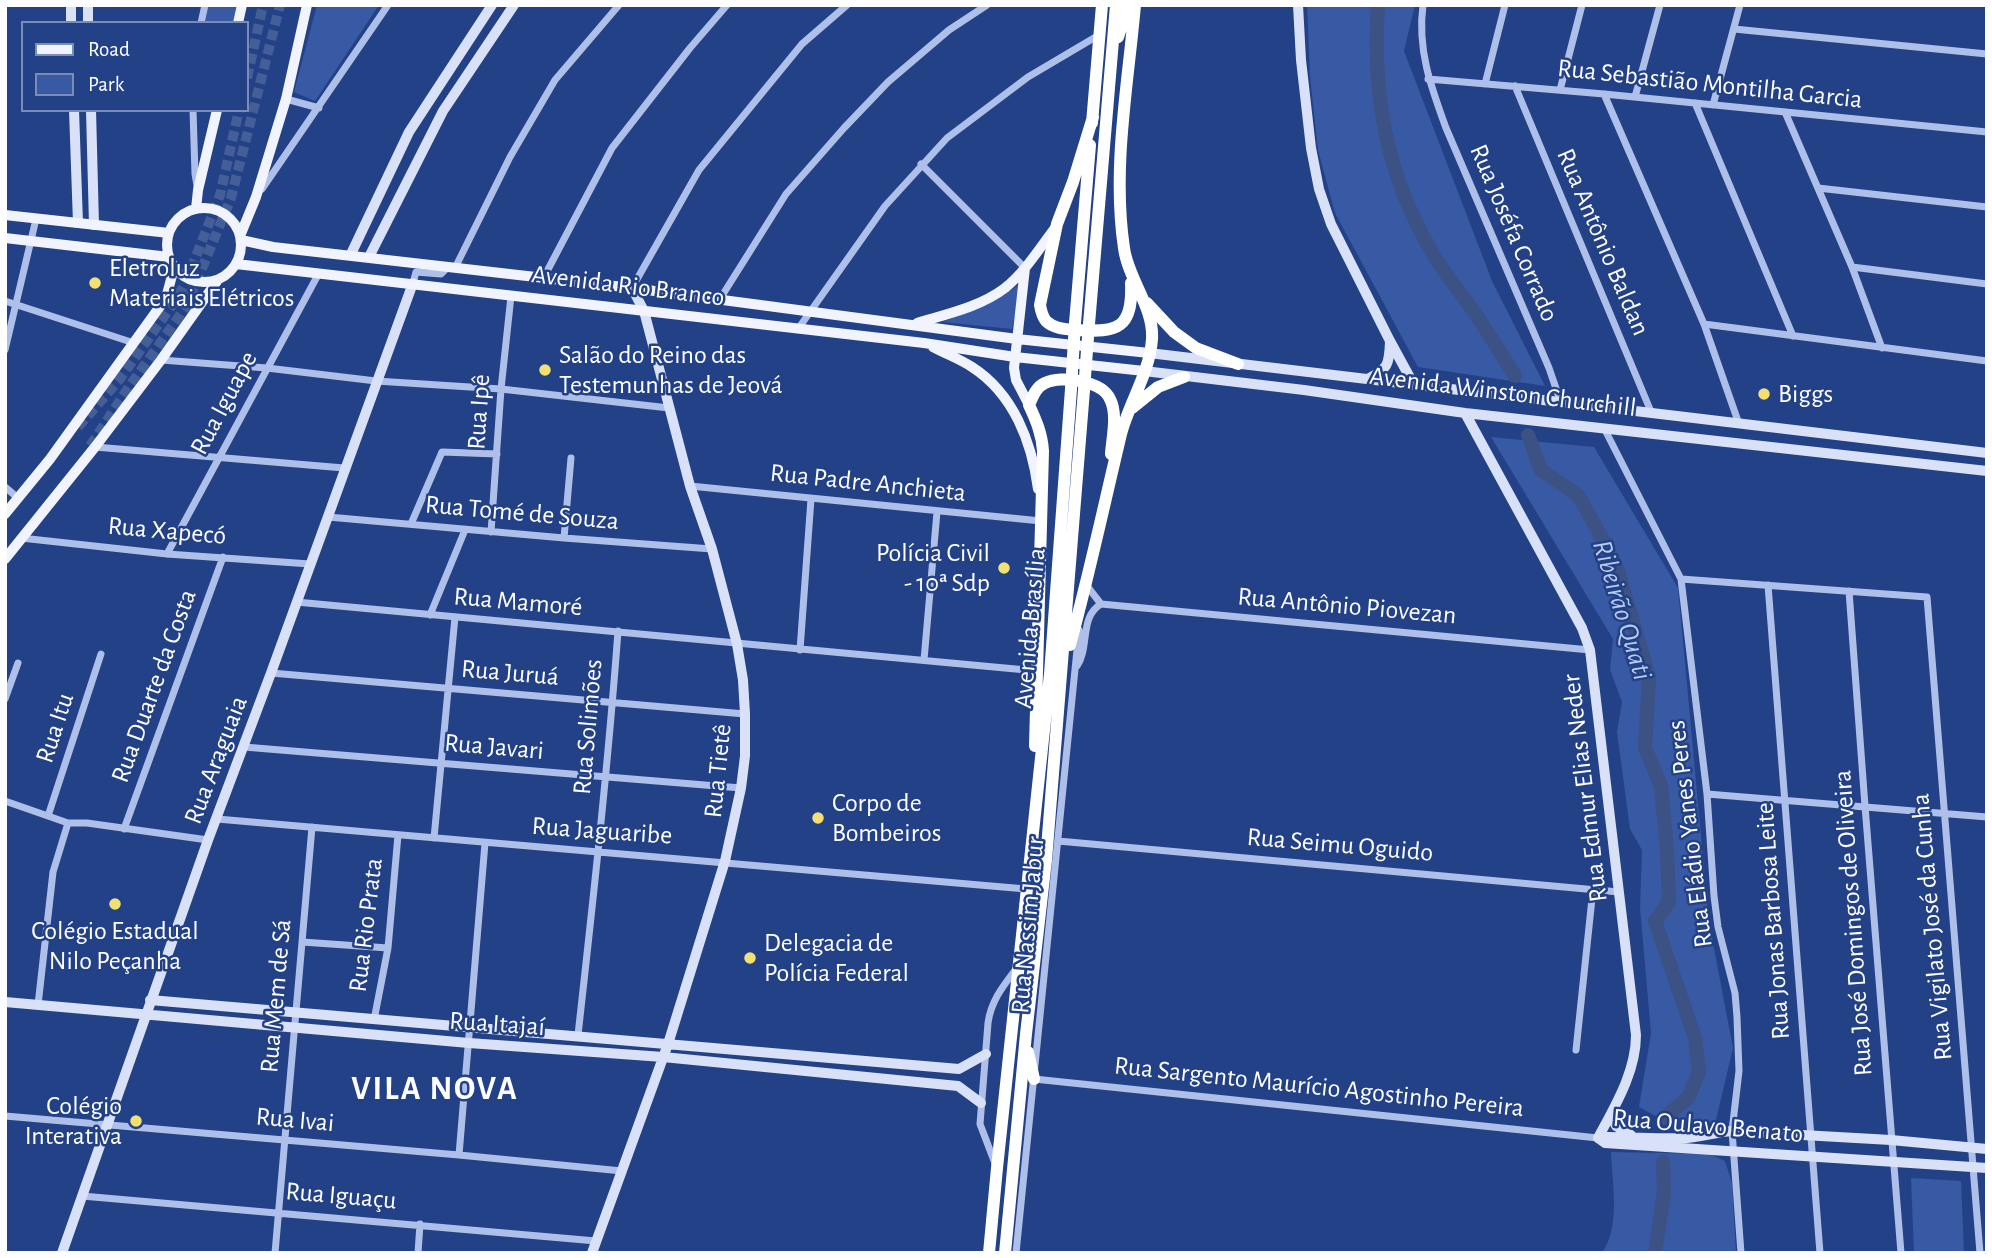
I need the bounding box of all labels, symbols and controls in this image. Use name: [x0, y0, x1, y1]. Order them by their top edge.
legend: [21, 21, 248, 112]
text: Road: [88, 39, 130, 60]
street label: Rua Sebastião Montilha Garcia: [1556, 52, 1864, 116]
text: Park: [88, 74, 124, 95]
street label: Rua Joséfa Corrado: [1463, 140, 1565, 326]
street label: Rua Antônio Baldan: [1550, 144, 1656, 340]
place label: Eletroluz Materiais Elétricos: [109, 252, 294, 314]
street label: Avenida Rio Branco: [530, 259, 726, 313]
marker: Eletroluz Materiais Elétricos: [87, 275, 103, 291]
place label: Salão do Reino das Testemunhas de Jeová: [559, 339, 782, 400]
street label: Rua Iguape: [184, 346, 264, 460]
street label: Avenida Winston Churchill: [1368, 360, 1638, 424]
marker: Salão do Reino das Testemunhas de Jeová: [537, 362, 553, 378]
street label: Rua Ipê: [461, 373, 497, 451]
place label: Biggs: [1778, 378, 1833, 410]
marker: Biggs: [1756, 386, 1772, 402]
street label: Rua Padre Anchieta: [769, 457, 967, 509]
street label: Rua Tomé de Souza: [424, 489, 620, 537]
street label: Rua Xapecó: [107, 510, 227, 552]
water label: Ribeirão Quati: [1585, 536, 1659, 684]
place label: Polícia Civil - 10ª Sdp: [876, 537, 990, 598]
street label: Avenida Brasília: [1007, 546, 1053, 710]
marker: Polícia Civil - 10ª Sdp: [996, 560, 1012, 576]
street label: Rua Mamoré: [452, 581, 584, 623]
street label: Rua Antônio Piovezan: [1236, 581, 1458, 631]
street label: Rua Duarte da Costa: [105, 585, 203, 787]
street label: Rua Juruá: [460, 653, 560, 693]
street label: Rua Solimões: [567, 658, 609, 796]
street label: Rua Edmur Elias Neder: [1556, 672, 1614, 904]
street label: Rua Itu: [29, 689, 81, 767]
street label: Rua Araguaia: [177, 692, 255, 828]
street label: Rua Eládio Yanes Peres: [1661, 719, 1719, 949]
street label: Rua Tietê: [698, 722, 738, 820]
street label: Rua Javari: [443, 727, 545, 767]
street label: Rua José Domingos de Oliveira: [1827, 769, 1879, 1077]
place label: Corpo de Bombeiros: [832, 787, 941, 848]
street label: Rua Vigilato José da Cunha: [1905, 792, 1959, 1062]
street label: Rua Jonas Barbosa Leite: [1749, 801, 1797, 1041]
marker: Corpo de Bombeiros: [810, 810, 826, 826]
street label: Rua Jaguaribe: [531, 811, 673, 851]
street label: Rua Seimu Oguido: [1246, 821, 1434, 869]
street label: Rua Nassim Jabur: [1005, 835, 1051, 1015]
street label: Rua Rio Prata: [342, 856, 390, 994]
marker: Colégio Estadual Nilo Peçanha: [107, 896, 123, 912]
place label: Colégio Estadual Nilo Peçanha: [31, 915, 199, 976]
street label: Rua Mem de Sá: [254, 918, 298, 1074]
place label: Delegacia de Polícia Federal: [764, 927, 909, 988]
marker: Delegacia de Polícia Federal: [742, 950, 758, 966]
street label: Rua Itajaí: [448, 1005, 546, 1043]
street label: Rua Sargento Maurício Agostinho Pereira: [1113, 1050, 1525, 1124]
district label: VILA NOVA: [352, 1069, 518, 1109]
place label: Colégio Interativa: [25, 1090, 122, 1152]
street label: Rua Ivai: [255, 1101, 335, 1139]
street label: Rua Oulavo Benato: [1612, 1102, 1804, 1150]
marker: Colégio Interativa: [128, 1113, 144, 1129]
street label: Rua Iguaçu: [284, 1176, 398, 1216]

